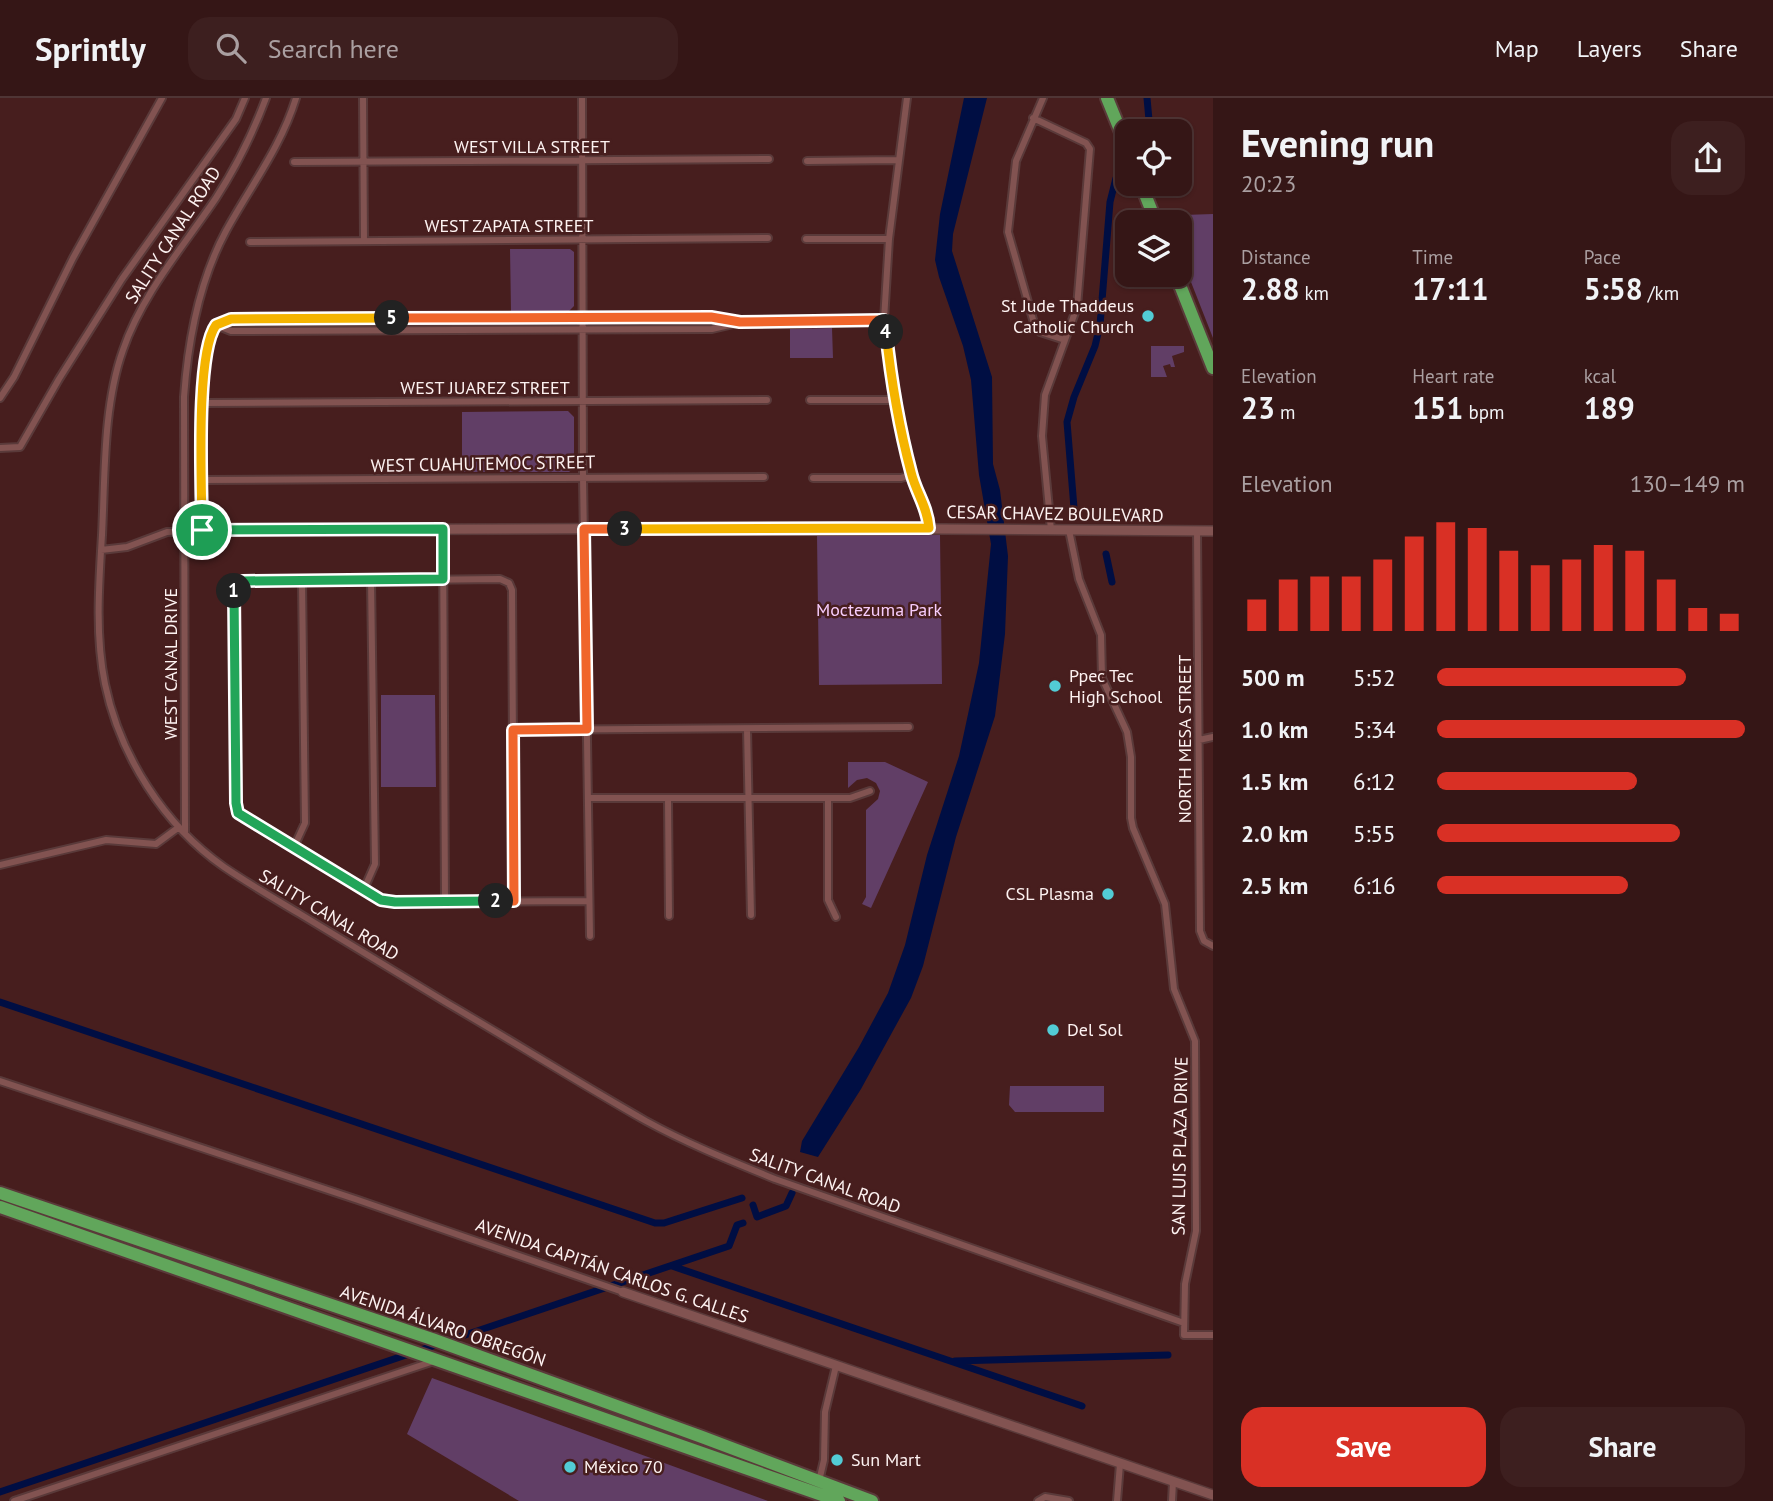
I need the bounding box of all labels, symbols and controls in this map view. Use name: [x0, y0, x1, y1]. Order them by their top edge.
search box: [188, 17, 678, 80]
text: Sprintly: [35, 27, 146, 70]
icon: search: [212, 29, 250, 67]
text: Search here: [268, 32, 399, 65]
text: Map: [1495, 33, 1539, 64]
text: Layers: [1577, 33, 1642, 64]
text: Share: [1680, 33, 1738, 64]
text: Evening run: [1241, 118, 1434, 167]
map controls: [1115, 119, 1192, 287]
button: locate: [1115, 119, 1192, 196]
button: share: [1671, 121, 1745, 195]
street label: WEST VILLA STREET: [454, 135, 610, 158]
street label: SALITY CANAL ROAD: [120, 162, 226, 308]
text: 20:23: [1241, 169, 1296, 198]
button: layers: [1115, 210, 1192, 287]
street label: WEST ZAPATA STREET: [425, 214, 593, 237]
text: Distance: [1241, 245, 1311, 269]
text: Time: [1412, 245, 1453, 269]
text: Pace: [1584, 245, 1621, 269]
text: 2.88: [1241, 269, 1299, 308]
text: 17:11: [1412, 269, 1488, 308]
text: 5:58: [1584, 269, 1643, 308]
text: km: [1299, 281, 1329, 305]
text: /km: [1643, 281, 1679, 305]
place label: St Jude Thaddeus Catholic Church: [1001, 294, 1134, 338]
pin: 5: [374, 300, 410, 336]
text: 5: [386, 305, 397, 329]
marker: St Jude Thaddeus Catholic Church: [1140, 308, 1156, 324]
pin: 4: [868, 314, 903, 350]
text: 4: [880, 319, 891, 343]
text: Elevation: [1241, 364, 1317, 388]
text: Heart rate: [1412, 364, 1494, 388]
text: kcal: [1584, 364, 1616, 388]
street label: WEST JUAREZ STREET: [400, 376, 570, 399]
text: 23: [1241, 388, 1275, 427]
text: 151: [1412, 388, 1463, 427]
text: 189: [1584, 388, 1635, 427]
text: m: [1275, 400, 1296, 424]
text: bpm: [1463, 400, 1504, 424]
street label: WEST CUAHUTEMOC STREET: [370, 450, 596, 477]
text: Elevation: [1241, 469, 1333, 498]
text: 130–149 m: [1630, 469, 1745, 498]
pin: [172, 500, 232, 560]
street label: CESAR CHAVEZ BOULEVARD: [946, 500, 1164, 527]
icon: arrive: [183, 511, 221, 549]
pin: 3: [608, 512, 642, 546]
text: 3: [619, 516, 630, 540]
pin: 1: [216, 574, 252, 608]
text: 1: [228, 578, 239, 602]
street label: WEST CANAL DRIVE: [159, 588, 182, 740]
park label: Moctezuma Park: [816, 598, 942, 621]
street label: NORTH MESA STREET: [1173, 655, 1196, 823]
text: 500 m: [1241, 663, 1304, 692]
text: 5:52: [1353, 663, 1396, 692]
place label: Ppec Tec High School: [1069, 664, 1163, 708]
marker: Ppec Tec High School: [1047, 678, 1063, 694]
text: 1.0 km: [1241, 715, 1308, 744]
text: 5:34: [1353, 715, 1396, 744]
text: 1.5 km: [1241, 767, 1308, 796]
text: 6:12: [1353, 767, 1396, 796]
text: 2.0 km: [1241, 819, 1308, 848]
text: 5:55: [1353, 819, 1396, 848]
street label: SALITY CANAL ROAD: [255, 864, 403, 965]
text: 2.5 km: [1241, 871, 1308, 900]
text: 6:16: [1353, 871, 1396, 900]
place label: CSL Plasma: [1005, 882, 1094, 905]
pin: 2: [478, 884, 514, 918]
marker: CSL Plasma: [1100, 886, 1116, 902]
text: 2: [490, 888, 501, 912]
place label: Del Sol: [1067, 1018, 1123, 1041]
marker: Del Sol: [1045, 1022, 1061, 1038]
street label: SAN LUIS PLAZA DRIVE: [1166, 1056, 1193, 1236]
street label: SALITY CANAL ROAD: [746, 1142, 904, 1219]
street label: AVENIDA CAPITÁN CARLOS G. CALLES: [473, 1213, 752, 1328]
street label: AVENIDA ÁLVARO OBREGÓN: [337, 1280, 549, 1372]
button: Save: [1241, 1407, 1486, 1487]
button: Share: [1500, 1407, 1745, 1487]
place label: Sun Mart: [851, 1448, 921, 1471]
marker: Sun Mart: [829, 1452, 845, 1468]
place label: México 70: [584, 1455, 663, 1478]
marker: México 70: [562, 1459, 578, 1475]

